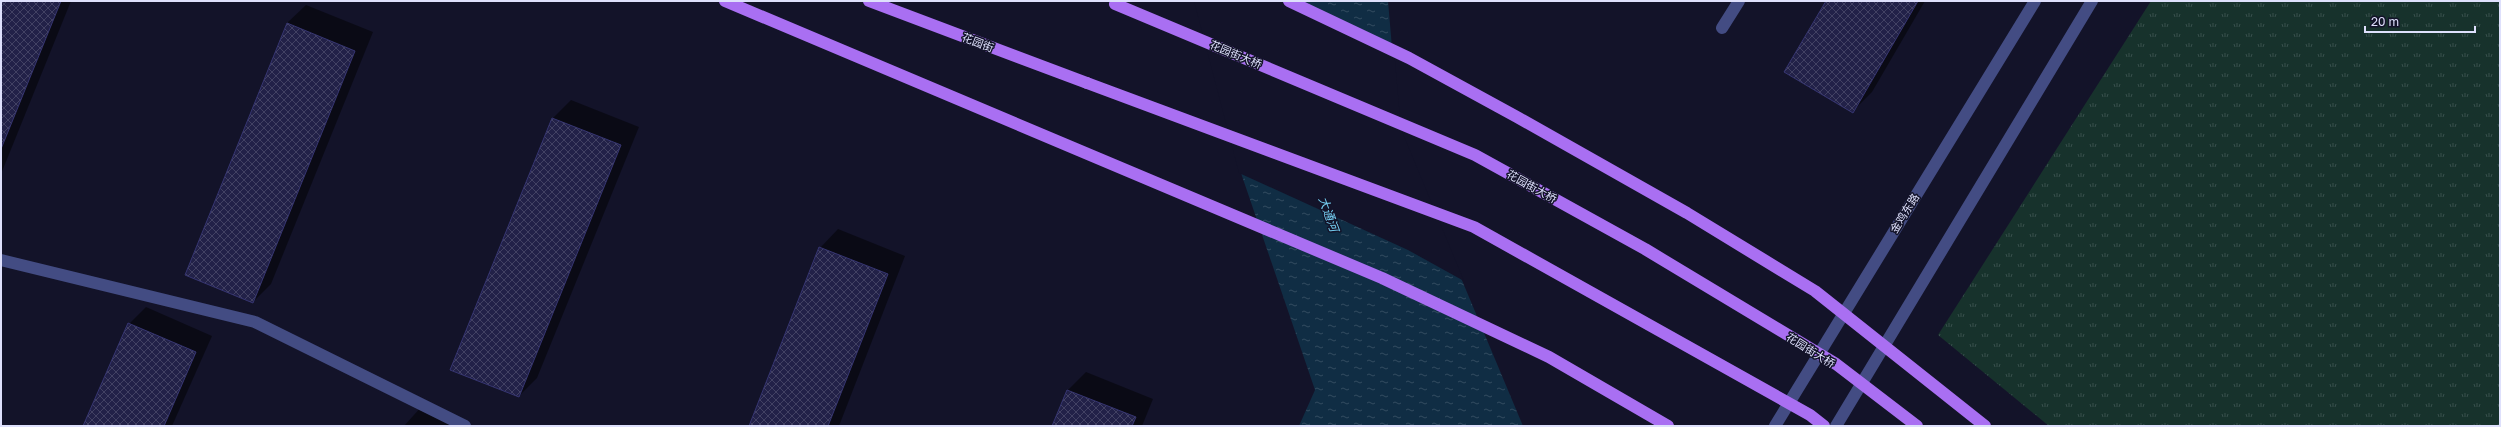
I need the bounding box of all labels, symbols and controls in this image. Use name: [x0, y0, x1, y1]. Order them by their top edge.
scale bar: [2365, 8, 2475, 34]
text: 20 m: [2371, 14, 2399, 29]
street label: 花园街: [960, 30, 996, 54]
street label: 花园街大桥: [1208, 37, 1264, 71]
street label: 花园街大桥: [1505, 167, 1559, 205]
street label: 金鸡东路: [1887, 191, 1921, 235]
water label: 大通河: [1316, 195, 1343, 235]
street label: 花园街大桥: [1784, 330, 1838, 370]

